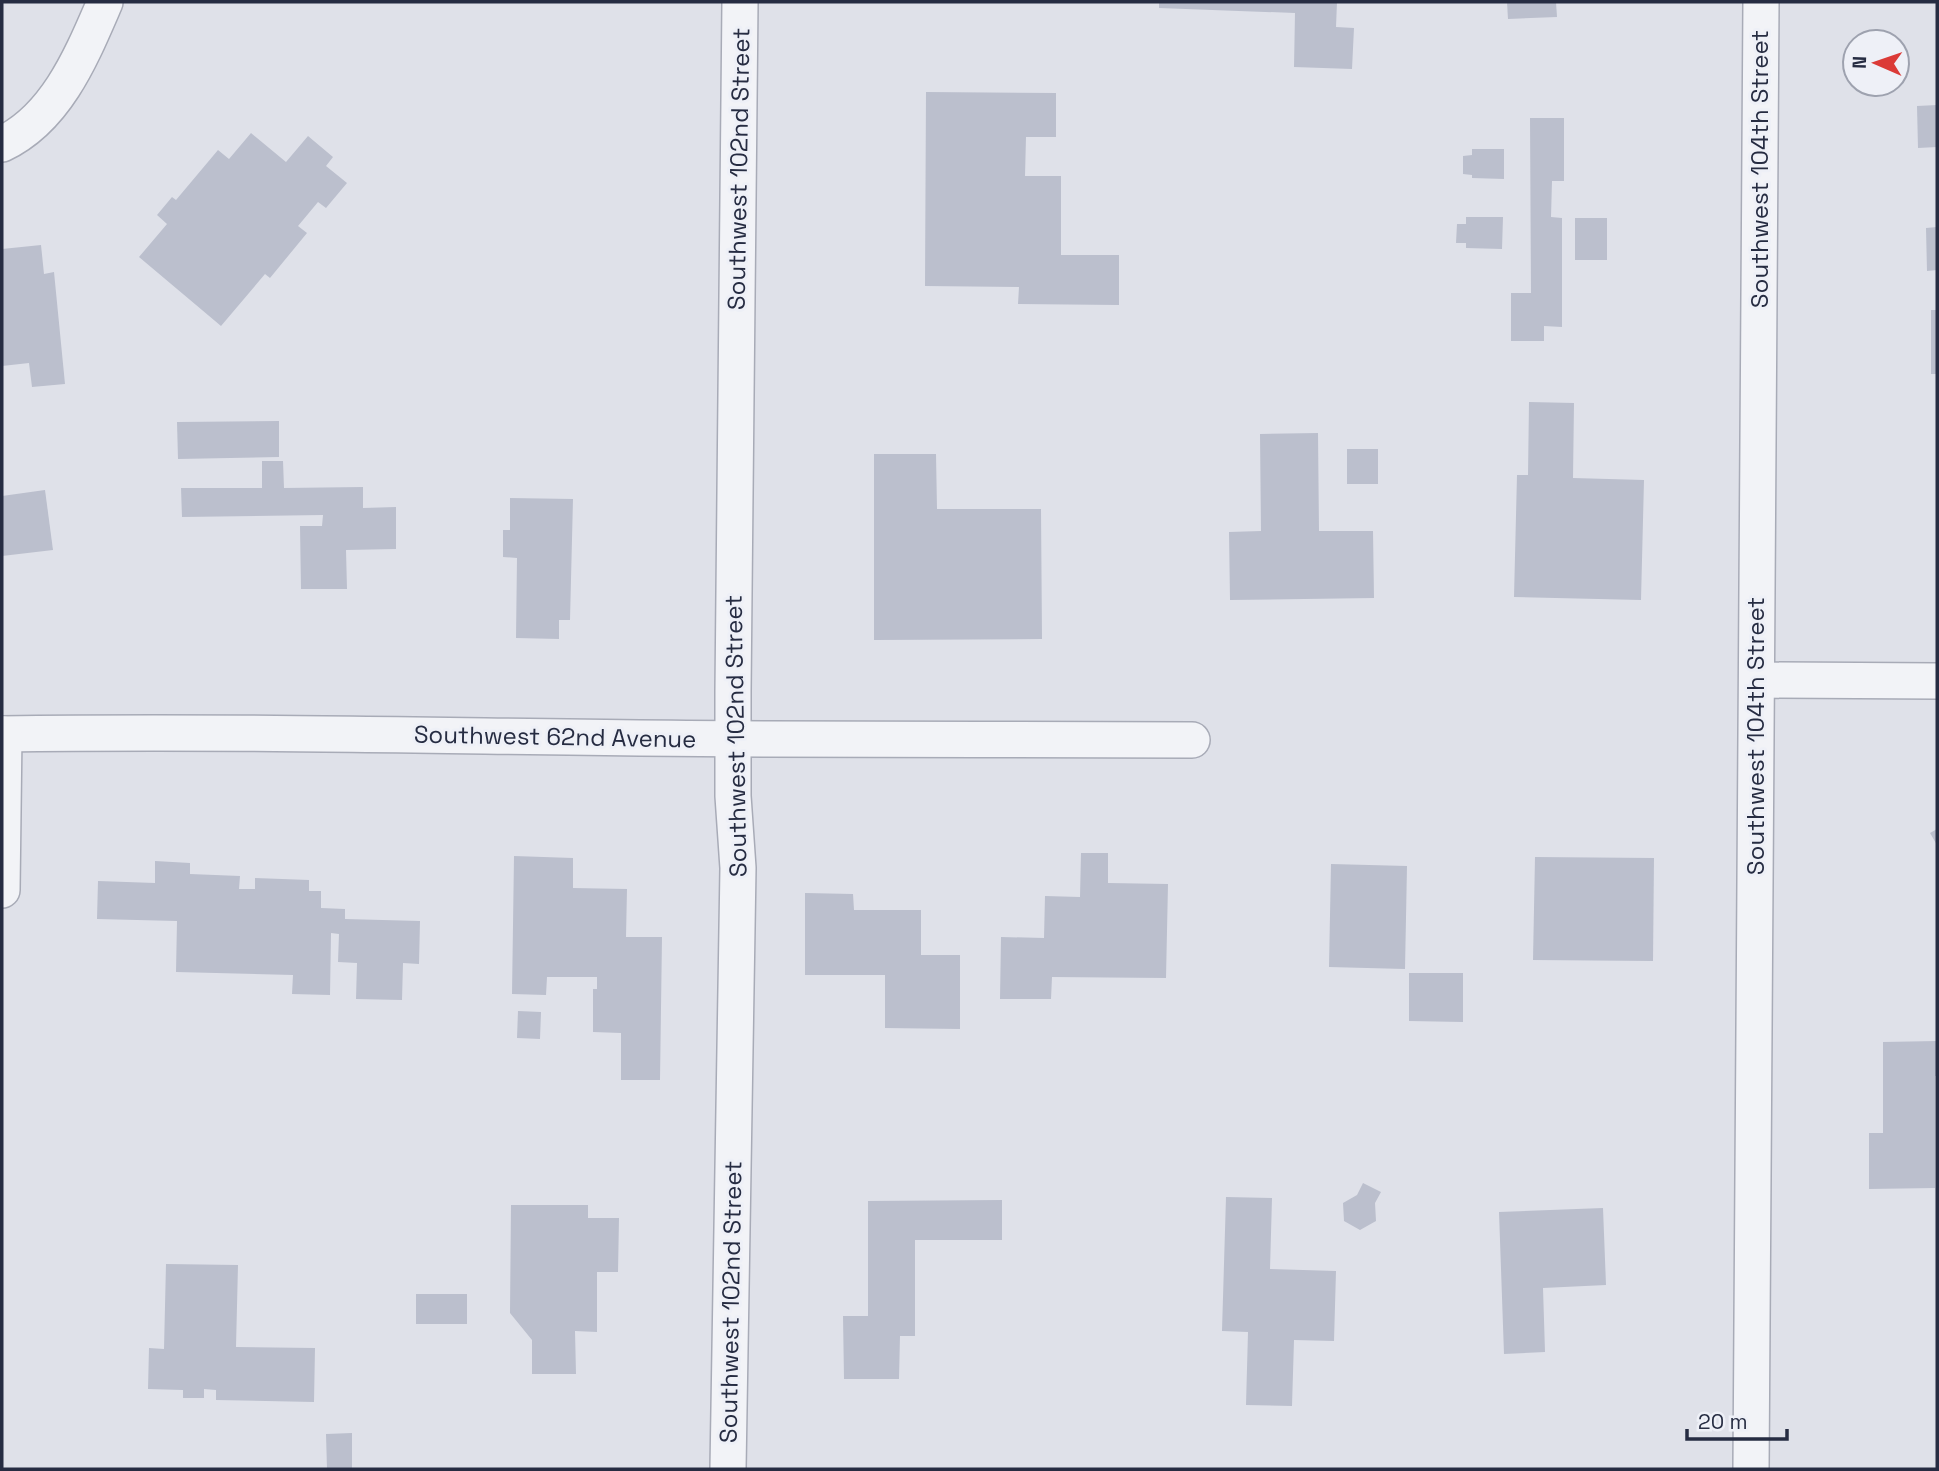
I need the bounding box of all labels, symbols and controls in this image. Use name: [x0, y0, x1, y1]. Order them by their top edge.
street label: Southwest 102nd Street: [721, 28, 756, 310]
north arrow: [1841, 28, 1911, 98]
street label: Southwest 104th Street: [1744, 30, 1775, 308]
text: N: [1847, 56, 1872, 69]
street label: Southwest 102nd Street: [718, 595, 753, 877]
street label: Southwest 104th Street: [1740, 597, 1771, 875]
street label: Southwest 62nd Avenue: [414, 719, 696, 754]
street label: Southwest 102nd Street: [713, 1161, 748, 1443]
scale bar: [1687, 1398, 1787, 1442]
text: 20 m: [1698, 1408, 1748, 1435]

